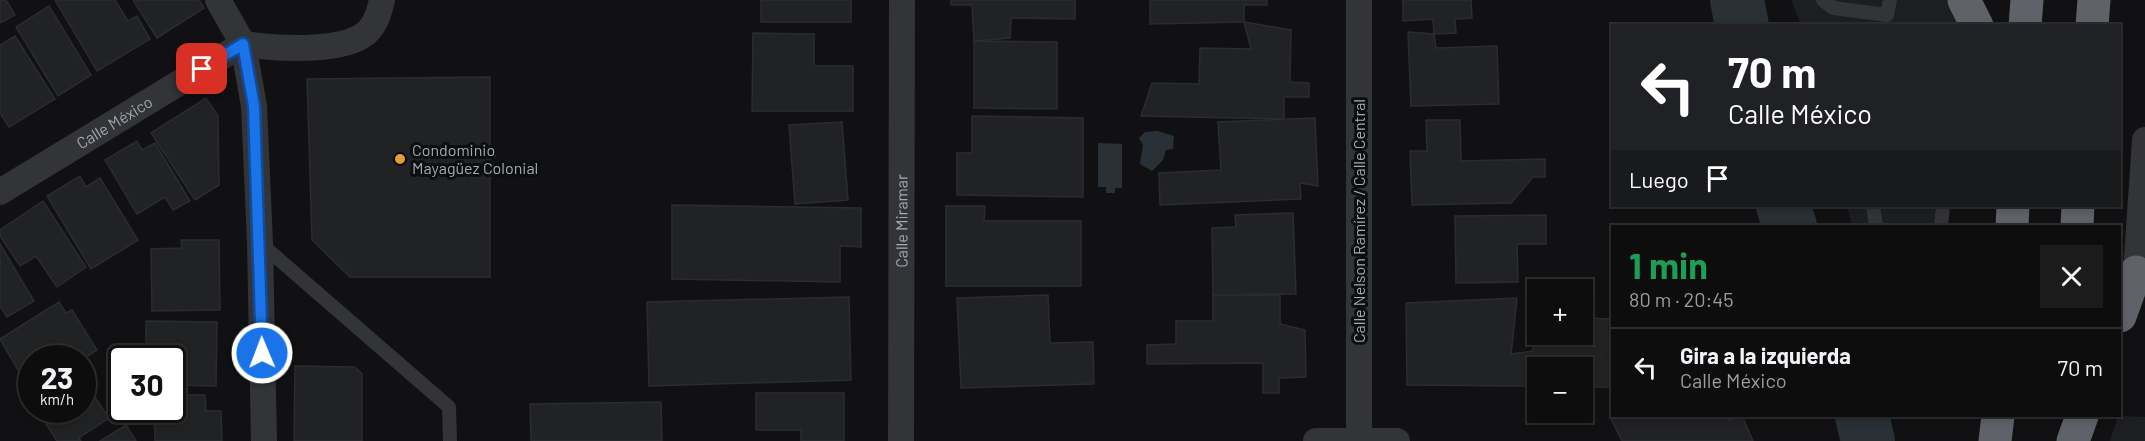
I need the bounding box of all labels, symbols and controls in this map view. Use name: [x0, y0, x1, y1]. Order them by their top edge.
pin: [176, 43, 227, 94]
text: 70 m: [1728, 46, 1816, 96]
icon: left: [1629, 48, 1707, 126]
icon: arrive: [185, 52, 218, 85]
street label: Calle México: [73, 92, 156, 152]
text: Calle México: [1728, 97, 1872, 129]
street label: Calle Nelson Ramírez / Calle Central: [1349, 99, 1368, 343]
place label: Condominio Mayagüez Colonial: [412, 140, 538, 177]
marker: Condominio Mayagüez Colonial: [393, 152, 407, 166]
icon: arrive: [1701, 162, 1734, 195]
text: Luego: [1629, 166, 1689, 192]
street label: Calle Miramar: [891, 174, 911, 268]
text: 1 min: [1629, 243, 1708, 286]
button: close: [2040, 245, 2103, 308]
map controls: [1527, 279, 1593, 423]
button: +: [1527, 279, 1593, 345]
text: 80 m · 20:45: [1629, 287, 1734, 311]
position arrow: [230, 321, 294, 385]
text: Gira a la izquierda: [1680, 342, 1851, 368]
speed limit sign: 30: [108, 345, 186, 423]
icon: left: [1629, 351, 1662, 384]
text: 70 m: [2058, 354, 2103, 380]
button: −: [1527, 357, 1593, 423]
text: 23: [41, 359, 73, 395]
text: Calle México: [1680, 368, 1787, 392]
text: km/h: [40, 390, 74, 408]

